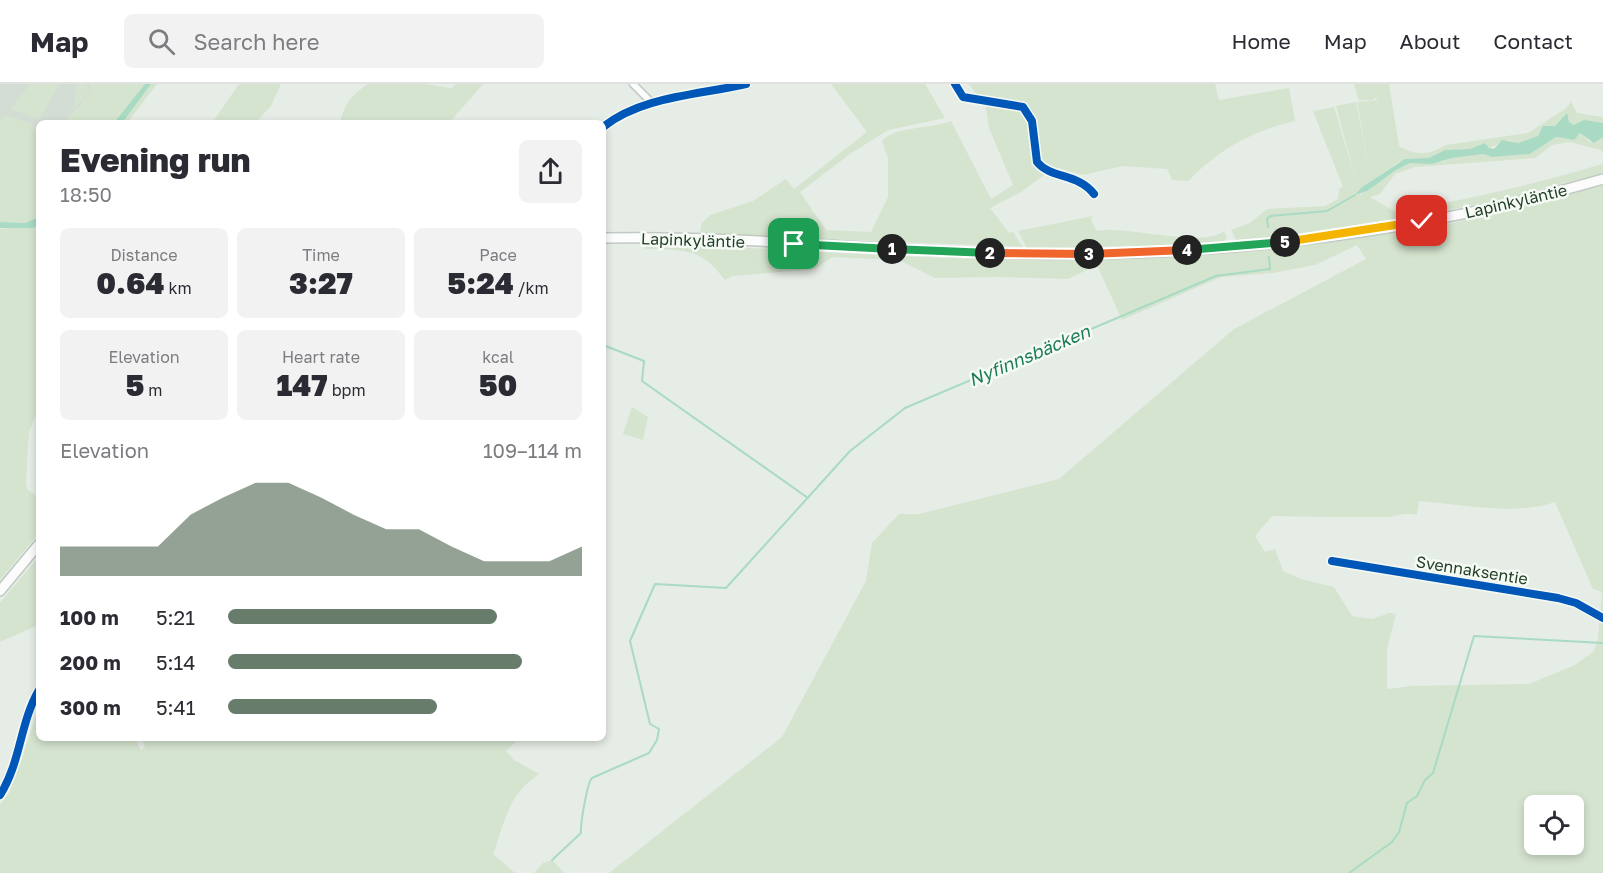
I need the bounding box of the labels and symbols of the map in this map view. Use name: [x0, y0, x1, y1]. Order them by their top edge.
street label: Lapinkyläntie: [1463, 180, 1569, 222]
pin: [1396, 195, 1447, 246]
pin: [768, 218, 819, 269]
pin: 5: [1270, 227, 1300, 257]
street label: Lapinkyläntie: [641, 228, 745, 252]
pin: 1: [877, 234, 907, 264]
pin: 4: [1172, 235, 1202, 265]
pin: 2: [975, 238, 1005, 268]
pin: 3: [1074, 239, 1104, 269]
water label: Nyfinnsbäcken: [965, 319, 1094, 390]
street label: Svennaksentie: [1415, 551, 1529, 589]

